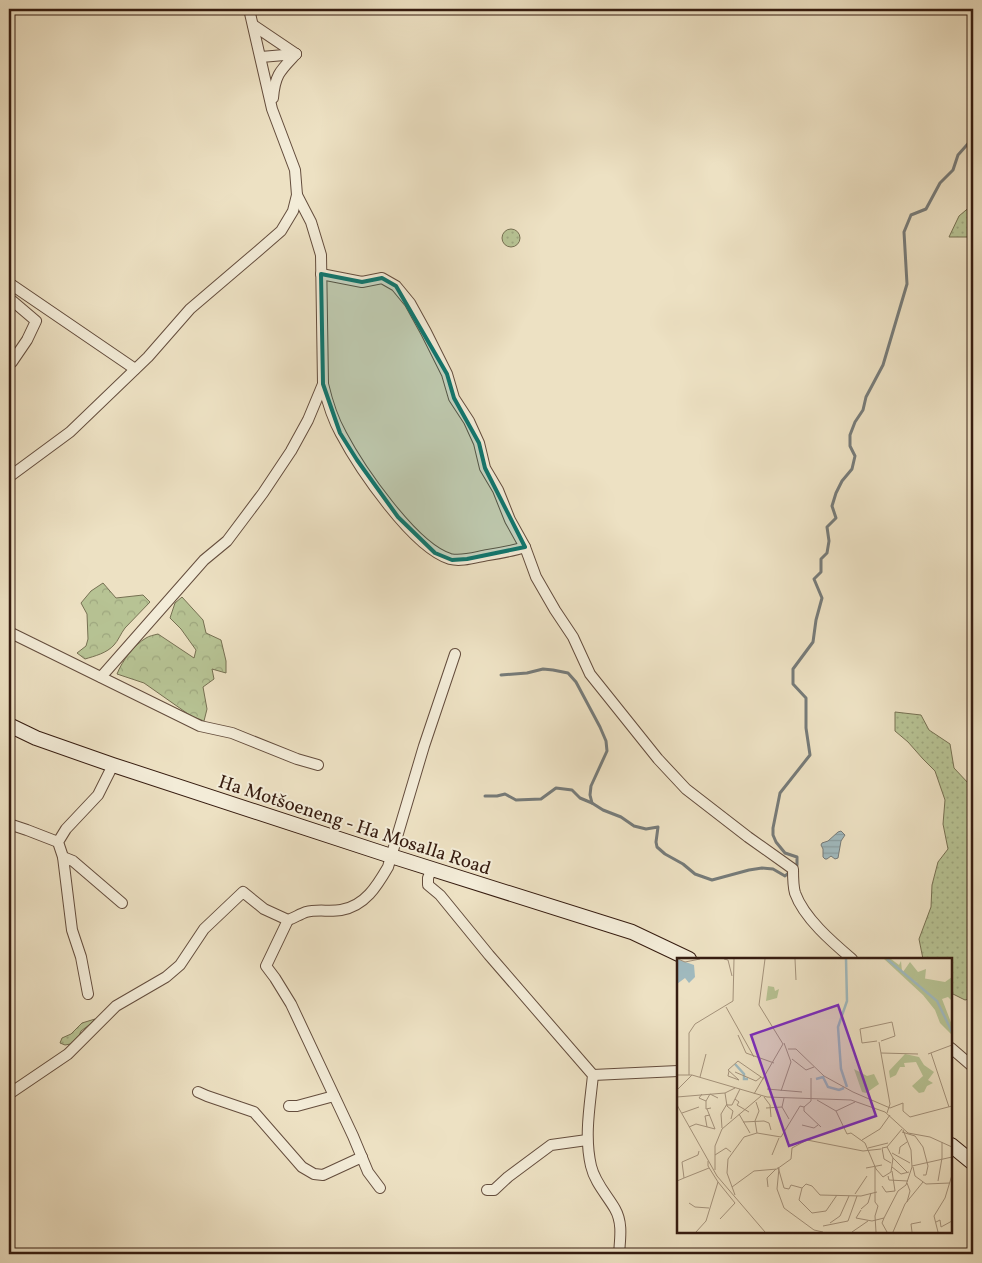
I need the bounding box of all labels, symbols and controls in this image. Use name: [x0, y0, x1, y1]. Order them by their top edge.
street label: Ha Motšoeneng - Ha Mosalla Road: [215, 769, 494, 882]
inset map: [677, 958, 952, 1233]

